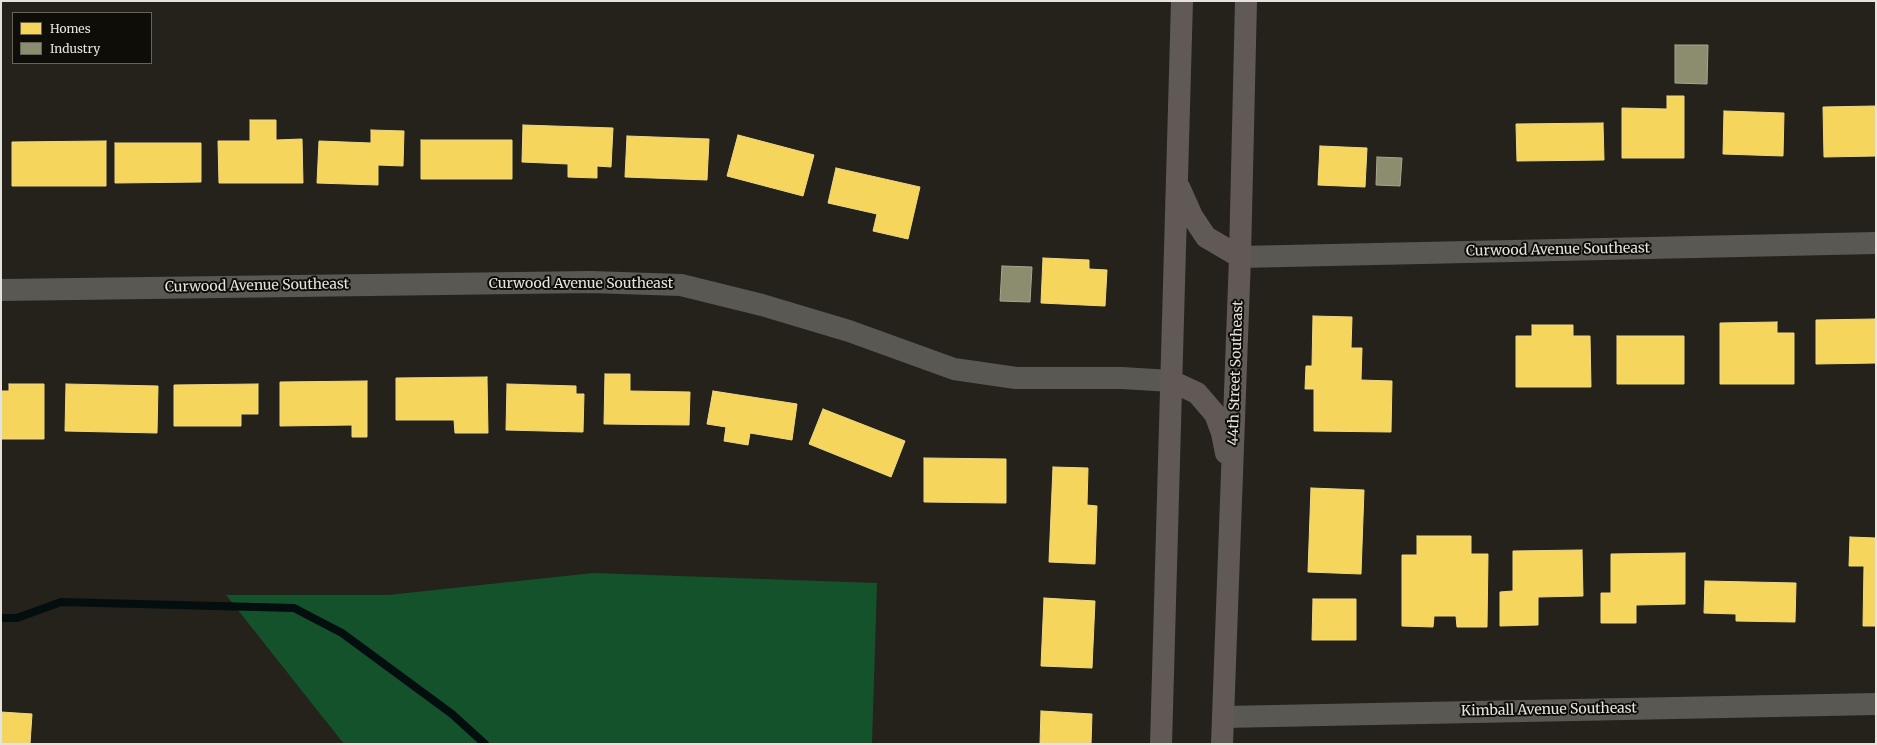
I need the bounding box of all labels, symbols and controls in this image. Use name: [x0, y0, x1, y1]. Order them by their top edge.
legend: [12, 12, 152, 64]
text: Homes: [50, 21, 91, 36]
text: Industry: [50, 41, 100, 56]
street label: Curwood Avenue Southeast: [1466, 240, 1650, 260]
street label: Curwood Avenue Southeast: [165, 276, 349, 296]
street label: Curwood Avenue Southeast: [489, 276, 673, 292]
street label: 44th Street Southeast: [1225, 300, 1247, 446]
street label: Kimball Avenue Southeast: [1461, 700, 1637, 720]

